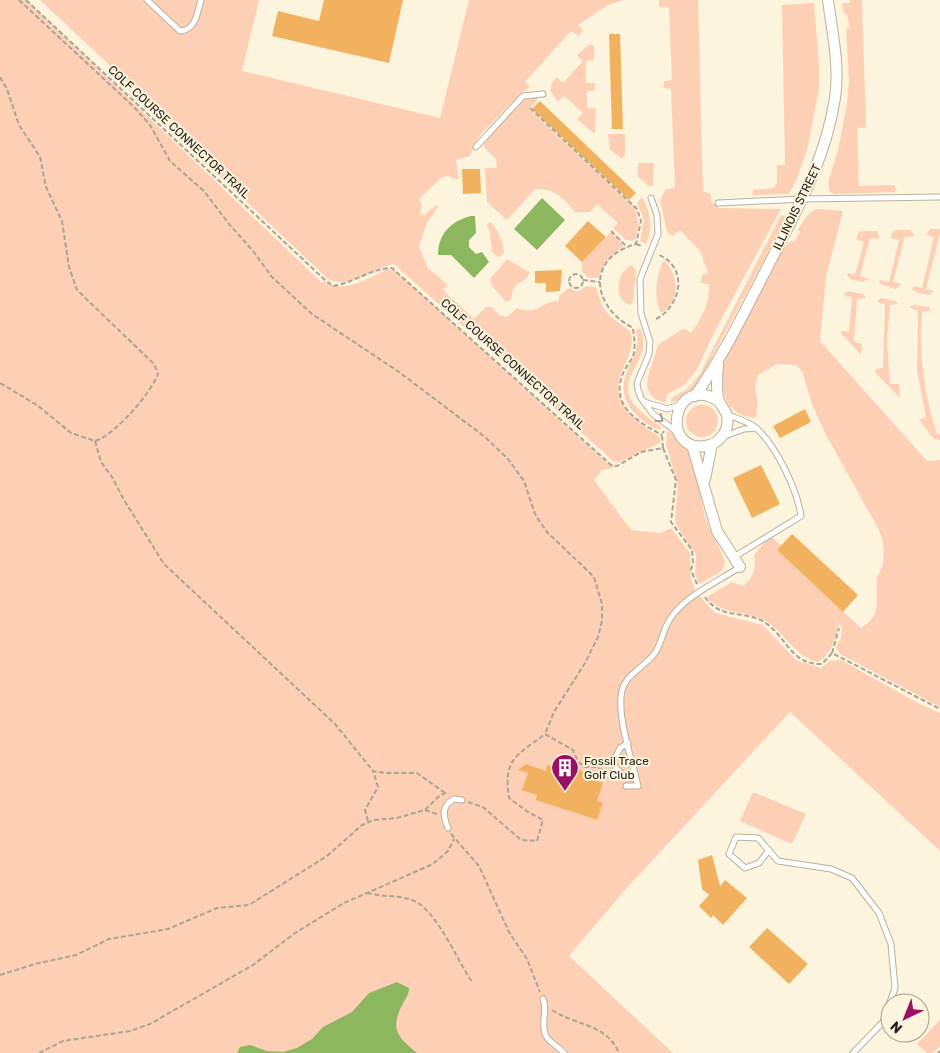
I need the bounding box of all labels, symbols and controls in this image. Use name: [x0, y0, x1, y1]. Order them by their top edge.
street label: COLF COURSE CONNECTOR TRAIL: [105, 62, 253, 202]
street label: ILLINOIS STREET: [770, 162, 824, 252]
street label: COLF COURSE CONNECTOR TRAIL: [438, 296, 588, 433]
one-way arrow: [654, 413, 664, 422]
building icon: Fossil Trace Golf Club: [550, 753, 580, 792]
place label: Fossil Trace Golf Club: [584, 754, 649, 782]
north arrow: [880, 993, 930, 1043]
text: N: [887, 1017, 906, 1037]

